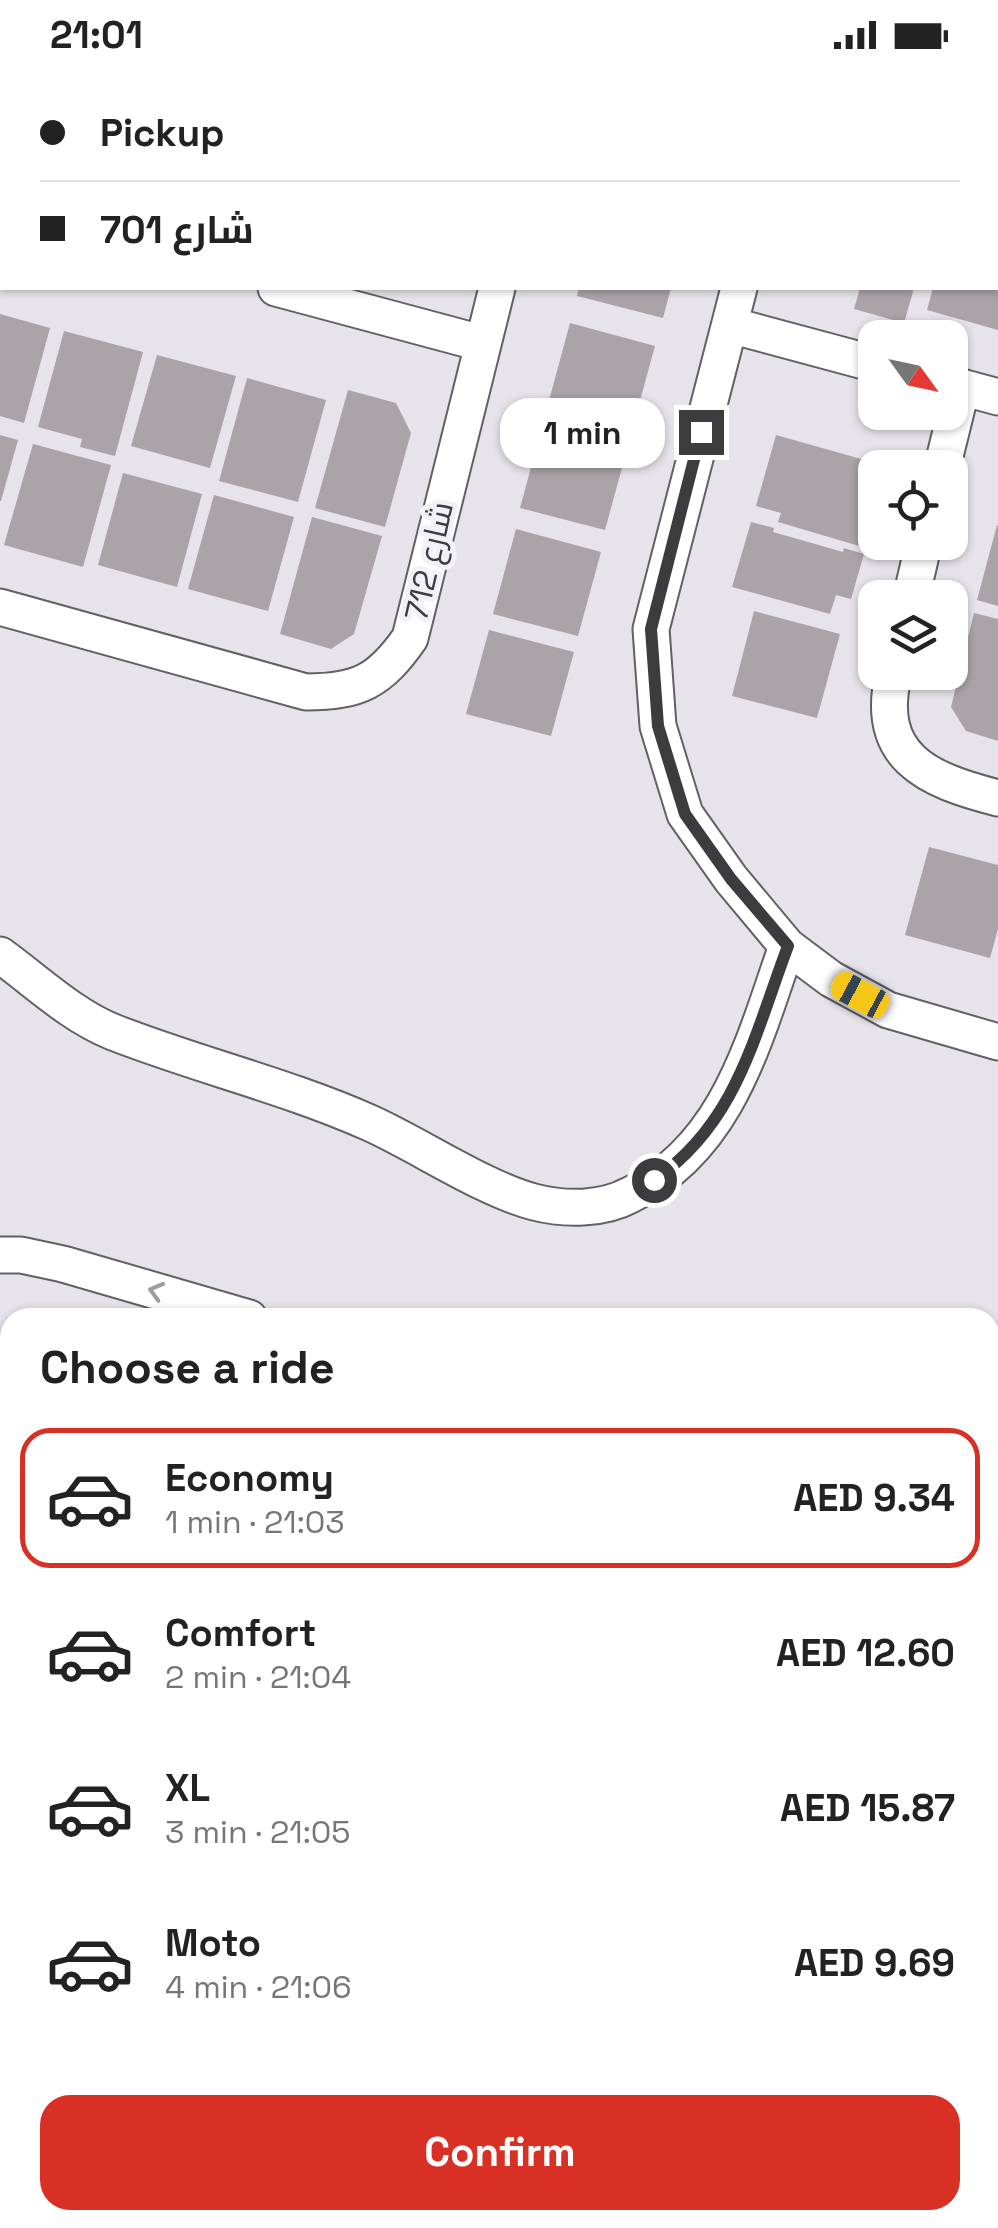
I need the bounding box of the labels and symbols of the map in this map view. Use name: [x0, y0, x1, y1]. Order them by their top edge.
north arrow: [858, 320, 968, 430]
callout: 1 min: [501, 397, 666, 467]
route end: [679, 410, 724, 455]
street label: شارع 712: [396, 498, 464, 625]
car: [826, 968, 894, 1022]
route start: [632, 1158, 677, 1203]
one-way arrow: [148, 1282, 165, 1303]

